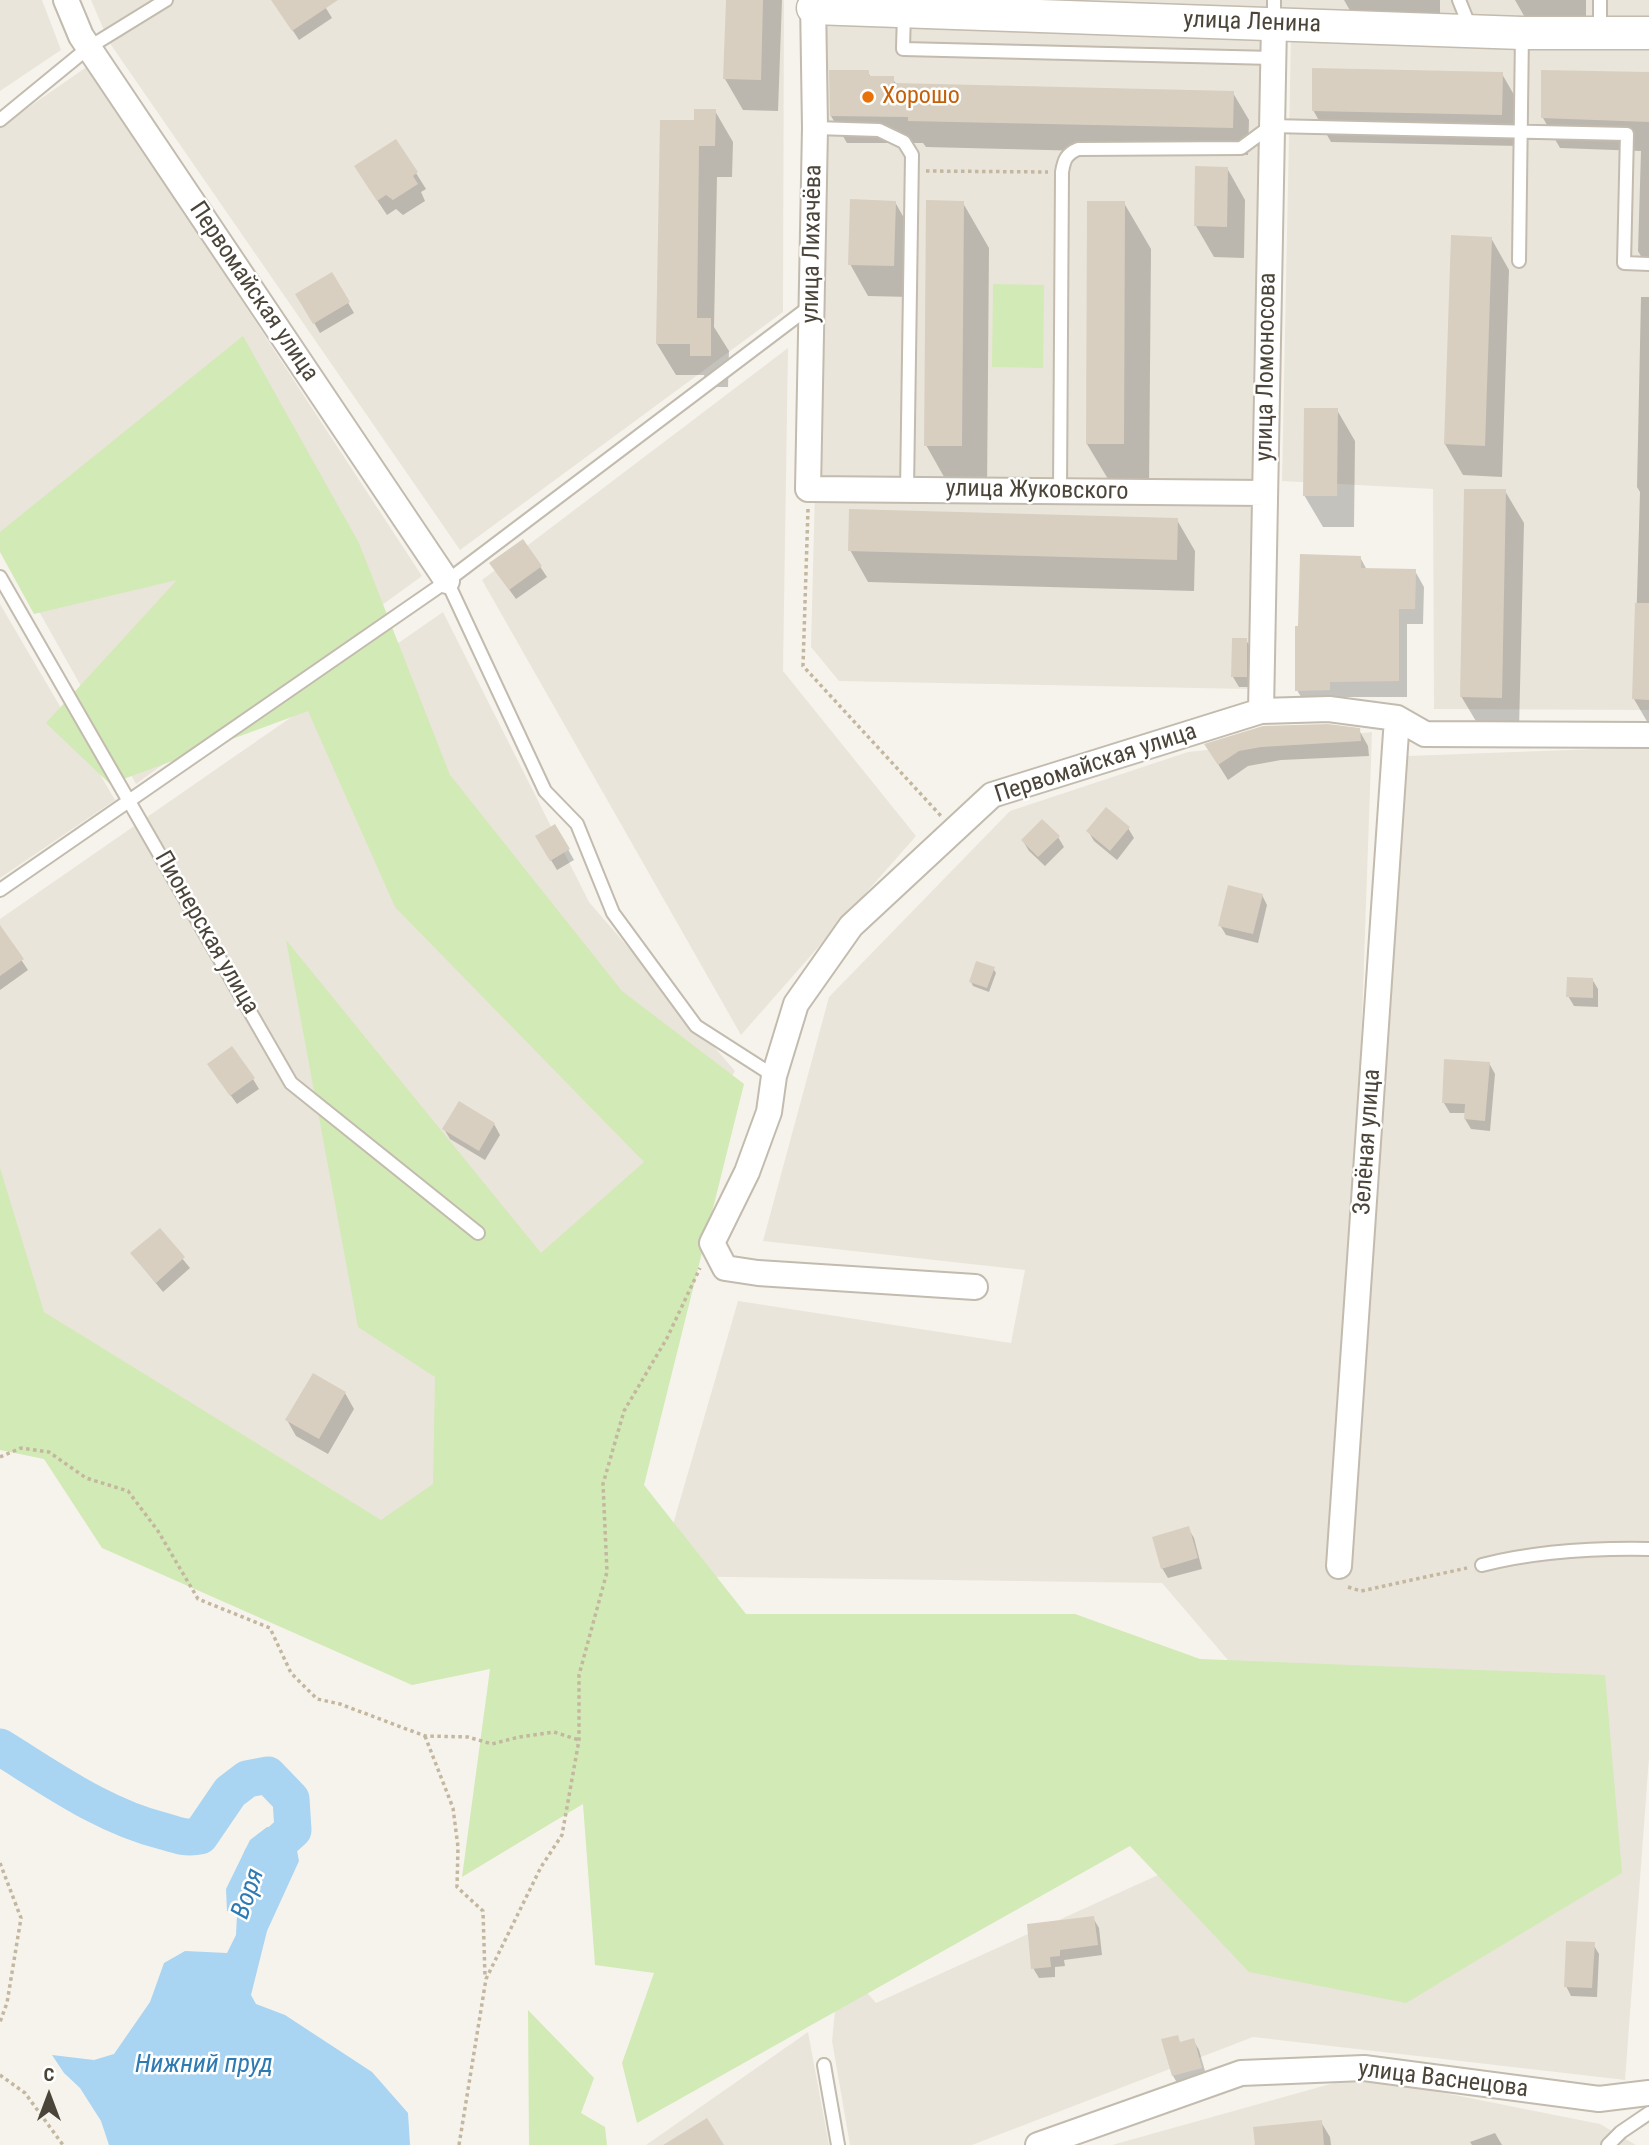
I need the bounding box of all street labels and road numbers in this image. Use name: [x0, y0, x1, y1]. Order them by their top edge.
street label: улица Ленина: [1183, 6, 1321, 40]
street label: улица Лихачёва: [797, 164, 829, 324]
street label: Первомайская улица: [182, 197, 324, 387]
street label: улица Ломоносова: [1251, 272, 1283, 462]
street label: улица Жуковского: [945, 475, 1129, 507]
street label: Первомайская улица: [991, 718, 1201, 810]
street label: Пионерская улица: [148, 846, 264, 1020]
street label: Зелёная улица: [1349, 1068, 1387, 1216]
street label: улица Васнецова: [1356, 2055, 1530, 2105]

